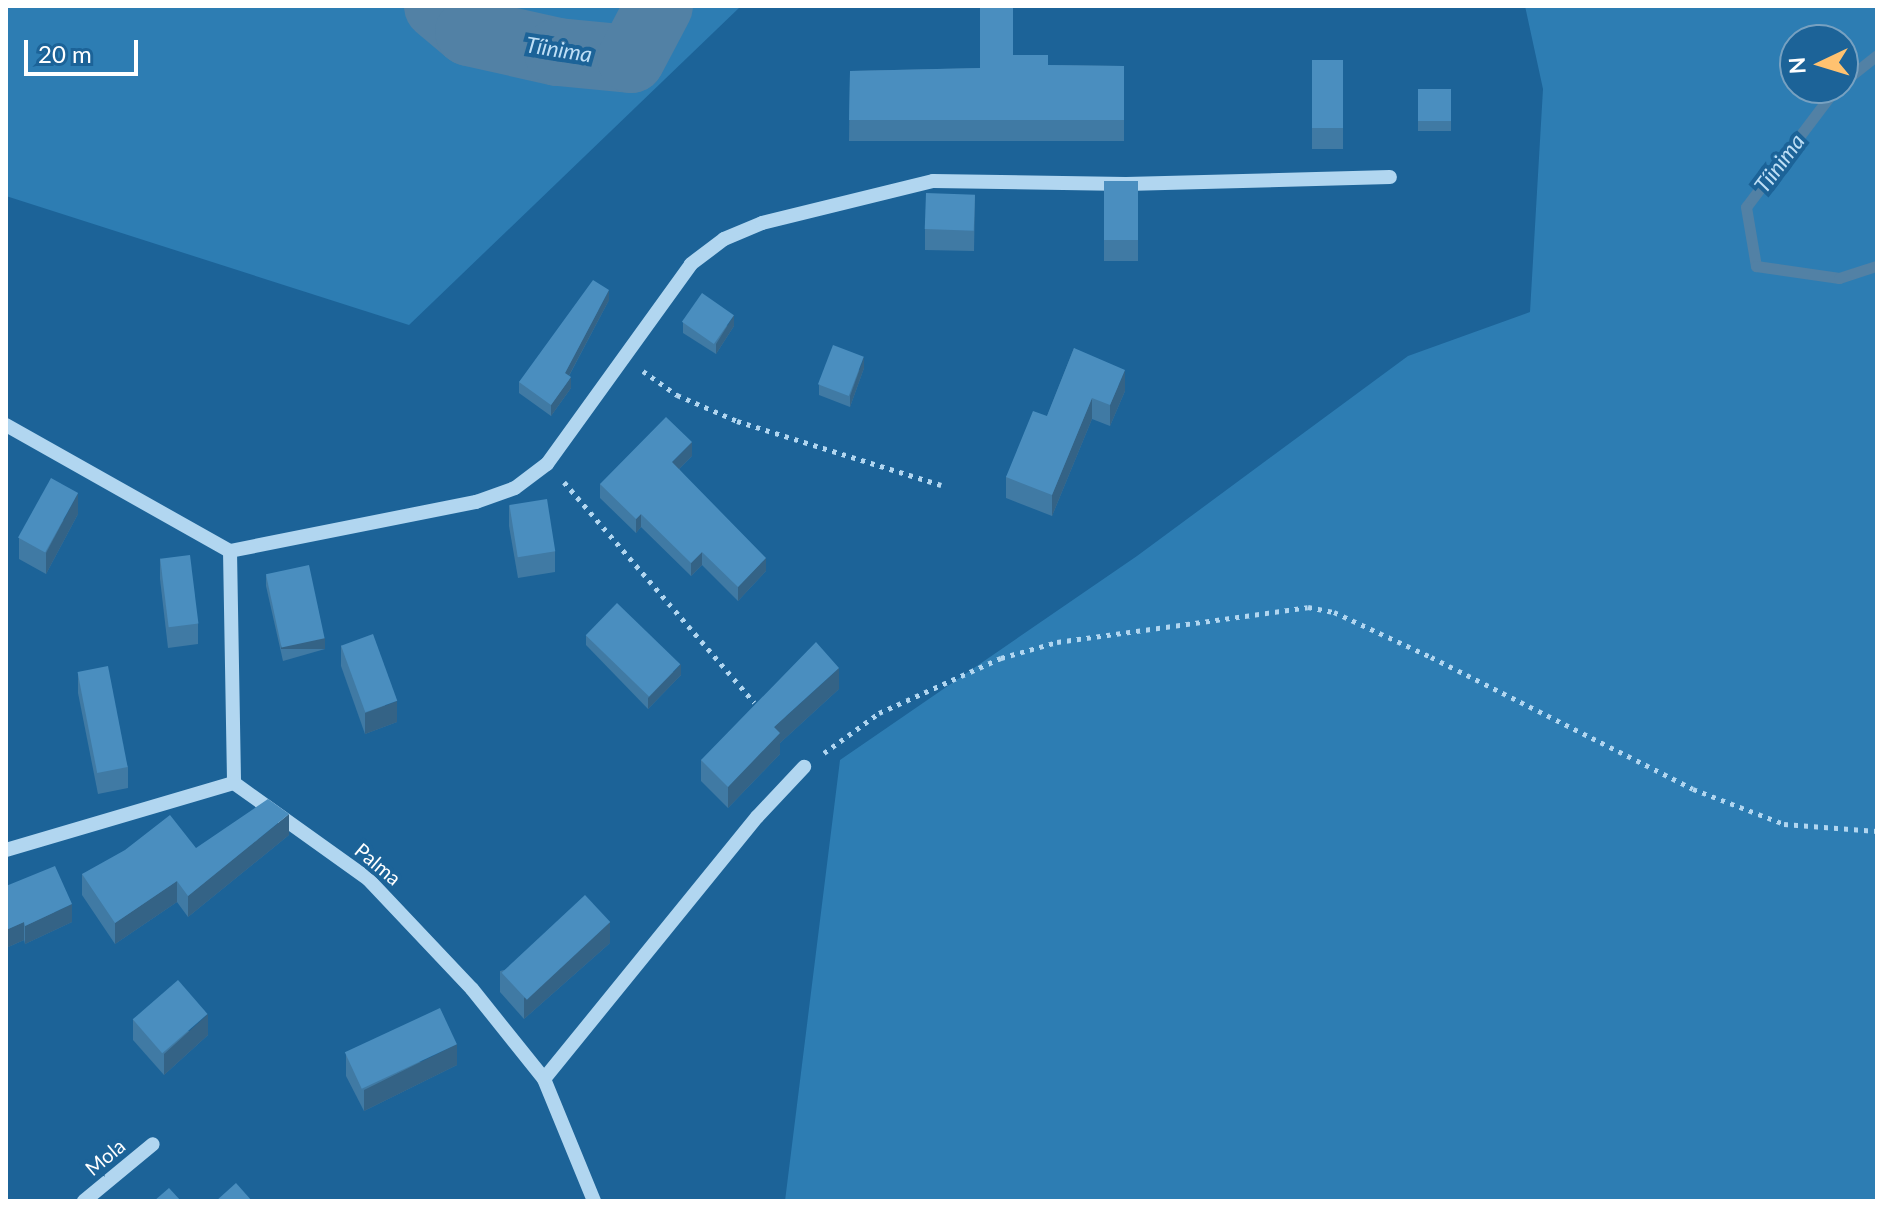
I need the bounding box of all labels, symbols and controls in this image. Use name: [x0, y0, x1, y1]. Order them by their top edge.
scale bar: [28, 24, 142, 74]
north arrow: [1779, 24, 1859, 104]
water label: Tíinima: [524, 31, 594, 67]
text: 20 m: [38, 39, 92, 68]
text: N: [1782, 56, 1811, 75]
water label: Tíinima: [1748, 128, 1810, 198]
street label: Palma: [350, 838, 406, 890]
street label: Mola: [80, 1134, 130, 1180]

